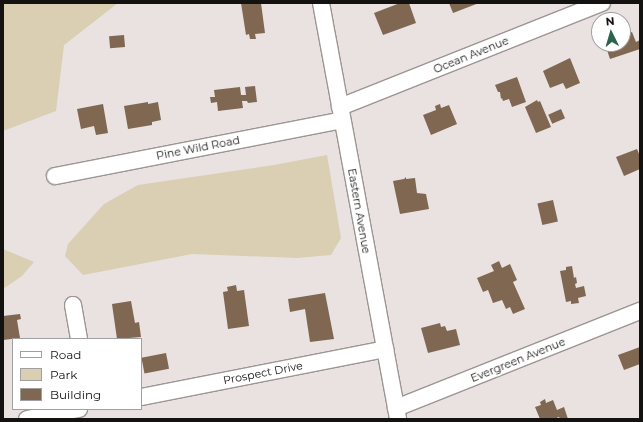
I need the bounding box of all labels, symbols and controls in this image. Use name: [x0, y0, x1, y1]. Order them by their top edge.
north arrow: [591, 12, 631, 52]
text: N: [605, 14, 615, 28]
street label: Ocean Avenue: [431, 34, 511, 76]
street label: Pine Wild Road: [155, 133, 241, 163]
street label: Eastern Avenue: [345, 167, 373, 255]
street label: Evergreen Avenue: [469, 335, 567, 385]
legend: [12, 338, 142, 410]
text: Road: [50, 347, 81, 362]
street label: Prospect Drive: [222, 359, 304, 387]
text: Park: [50, 367, 77, 382]
text: Building: [50, 387, 101, 402]

